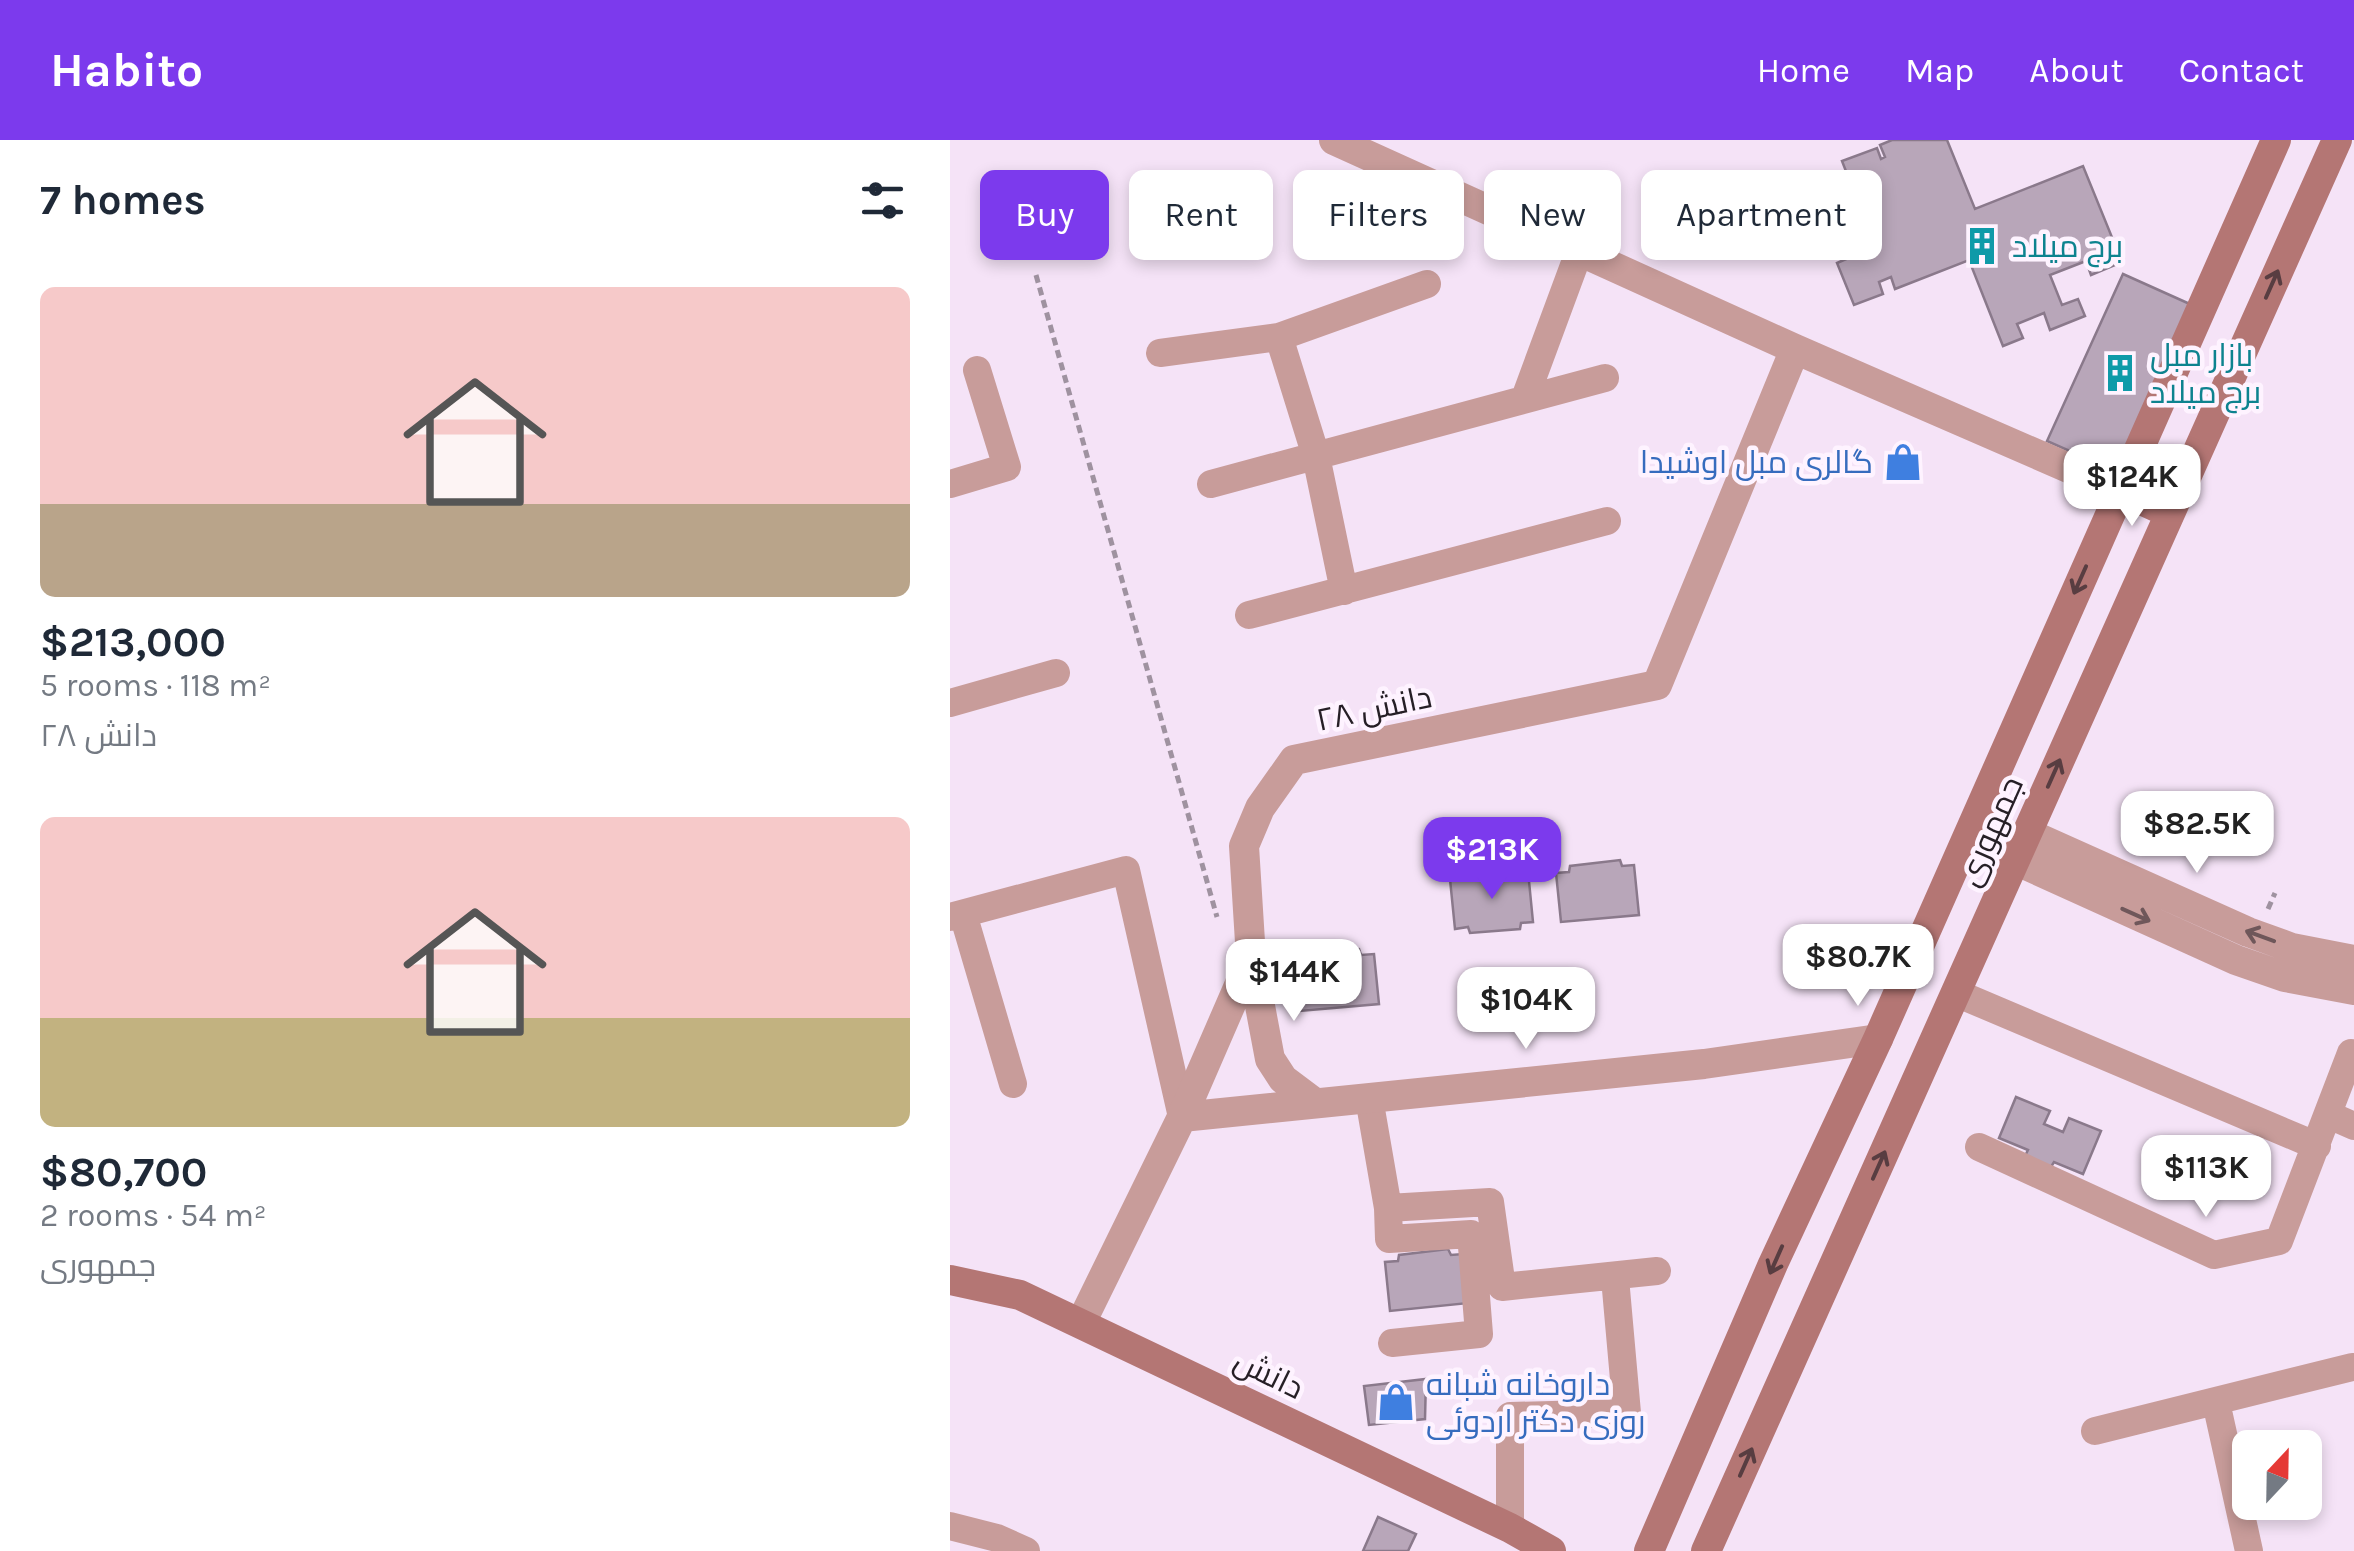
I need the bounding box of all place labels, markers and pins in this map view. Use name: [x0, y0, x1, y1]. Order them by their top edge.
building icon: برج میلاد: [1961, 225, 2003, 267]
place label: برج میلاد: [2012, 228, 2123, 268]
place label: بازار مبل برج میلاد: [2150, 337, 2261, 414]
building icon: بازار مبل برج میلاد: [2099, 352, 2141, 394]
shop icon: گالری مبل اوشیدا: [1882, 441, 1924, 483]
place label: گالری مبل اوشیدا: [1640, 444, 1873, 481]
pin: $124K: [2062, 444, 2202, 529]
pin: $82.5K: [2116, 791, 2278, 876]
pin: $213K: [1422, 817, 1562, 902]
pin: $80.7K: [1777, 924, 1939, 1009]
pin: $144K: [1224, 939, 1364, 1024]
pin: $104K: [1456, 967, 1596, 1052]
pin: $113K: [2136, 1135, 2276, 1220]
place label: داروخانه شبانه روزی دکتر اردوئی: [1426, 1366, 1645, 1440]
shop icon: داروخانه شبانه روزی دکتر اردوئی: [1375, 1381, 1417, 1423]

